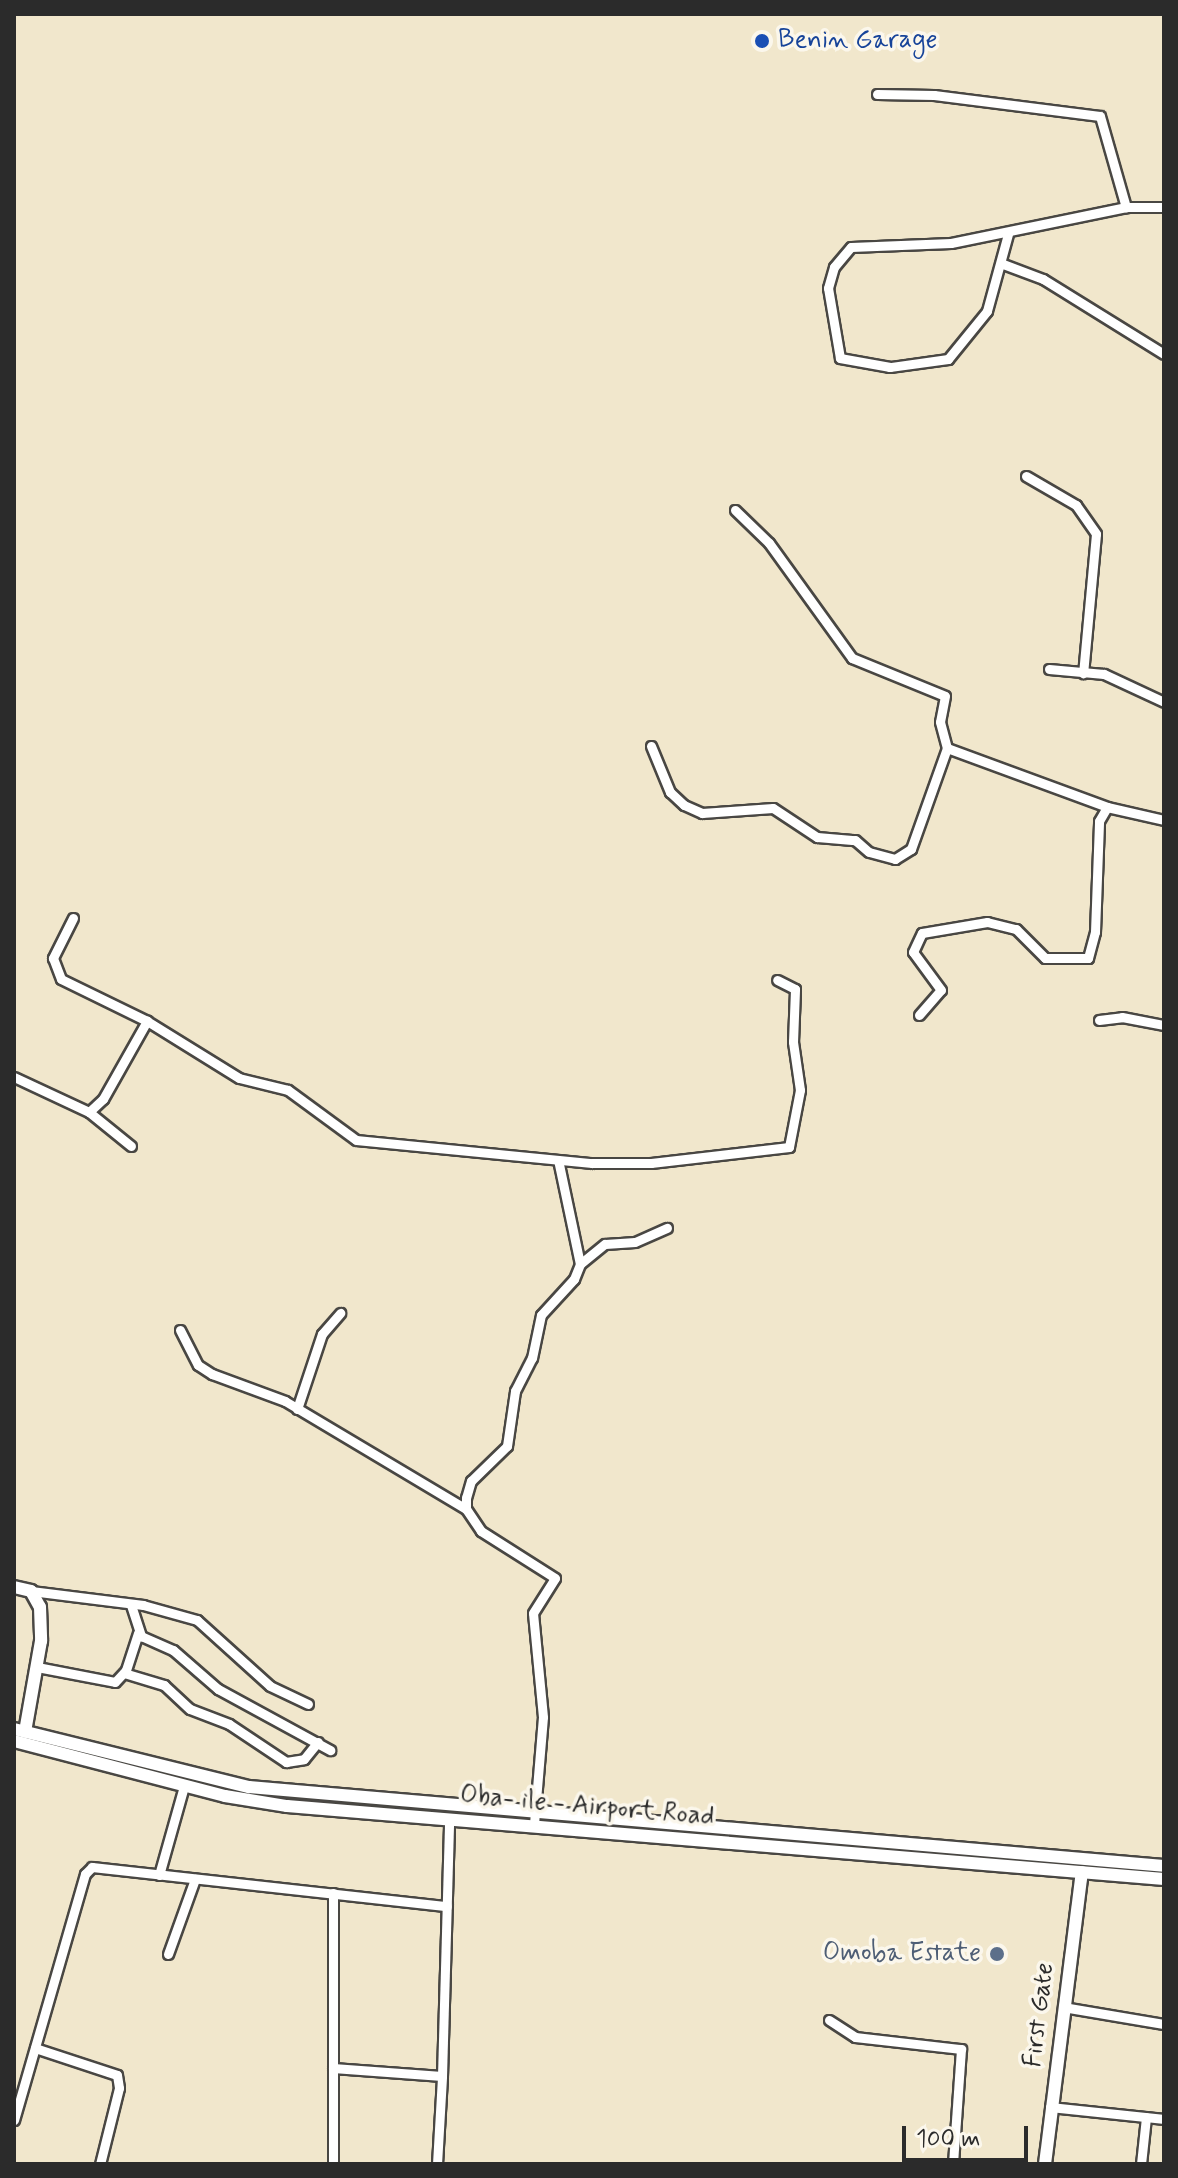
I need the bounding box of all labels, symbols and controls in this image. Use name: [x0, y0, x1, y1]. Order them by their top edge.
place label: Benin Garage: [778, 25, 933, 57]
marker: Benin Garage: [753, 32, 771, 50]
street label: Oba- ile - Airport Road: [459, 1780, 715, 1834]
place label: Omoba Estate: [823, 1938, 981, 1970]
marker: Omoba Estate: [988, 1945, 1006, 1963]
street label: First Gate: [1018, 1961, 1062, 2069]
scale bar: [906, 2110, 1032, 2160]
text: 100 m: [916, 2124, 980, 2155]

